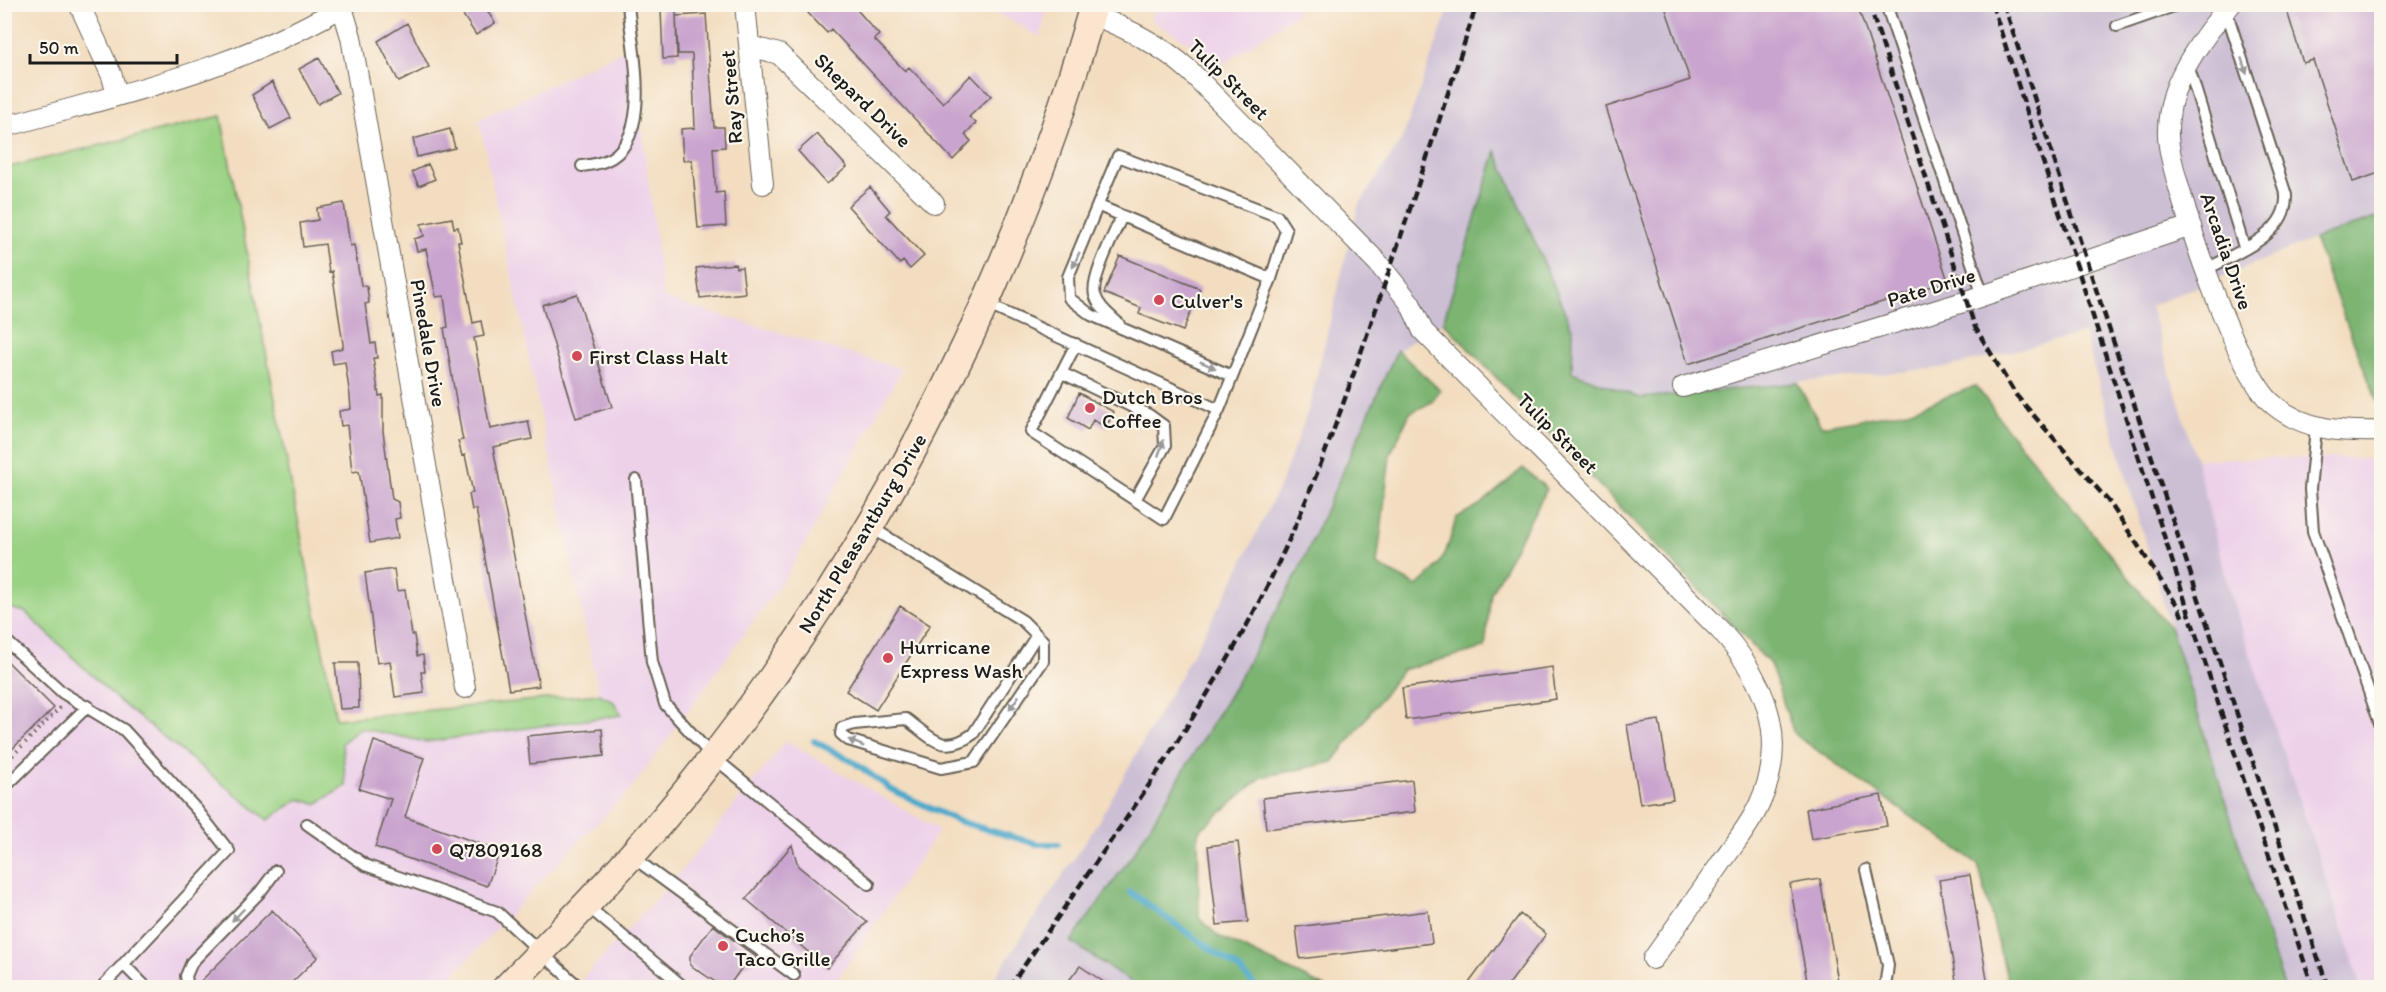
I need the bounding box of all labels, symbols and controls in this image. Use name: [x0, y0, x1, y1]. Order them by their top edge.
scale bar: [30, 27, 177, 65]
street label: Tulip Street: [1183, 33, 1275, 125]
text: 50 m: [39, 37, 79, 59]
street label: Shepard Drive: [809, 47, 917, 153]
street label: Ray Street: [714, 49, 748, 145]
one-way arrow: [2240, 57, 2249, 75]
street label: Arcadia Drive: [2195, 189, 2259, 313]
one-way arrow: [1070, 251, 1080, 269]
street label: Pate Drive: [1884, 262, 1978, 312]
street label: Pinedale Drive: [405, 277, 453, 409]
place label: Culver's: [1171, 288, 1243, 313]
marker: Culver's: [1152, 293, 1166, 307]
place label: First Class Halt: [589, 344, 728, 369]
marker: First Class Halt: [570, 349, 584, 363]
one-way arrow: [1200, 361, 1217, 370]
place label: Dutch Bros Coffee: [1102, 384, 1203, 433]
street label: Tulip Street: [1512, 387, 1604, 479]
marker: Dutch Bros Coffee: [1083, 401, 1097, 415]
street label: North Pleasantburg Drive: [792, 429, 932, 637]
one-way arrow: [1157, 439, 1167, 457]
place label: Hurricane Express Wash: [900, 634, 1024, 683]
marker: Hurricane Express Wash: [881, 651, 895, 665]
one-way arrow: [1009, 694, 1020, 711]
one-way arrow: [846, 738, 864, 748]
place label: Q7809168: [449, 837, 542, 862]
marker: Q7809168: [430, 842, 444, 856]
one-way arrow: [231, 908, 245, 922]
place label: Cucho’s Taco Grille: [735, 922, 831, 971]
marker: Cucho’s Taco Grille: [716, 939, 730, 953]

